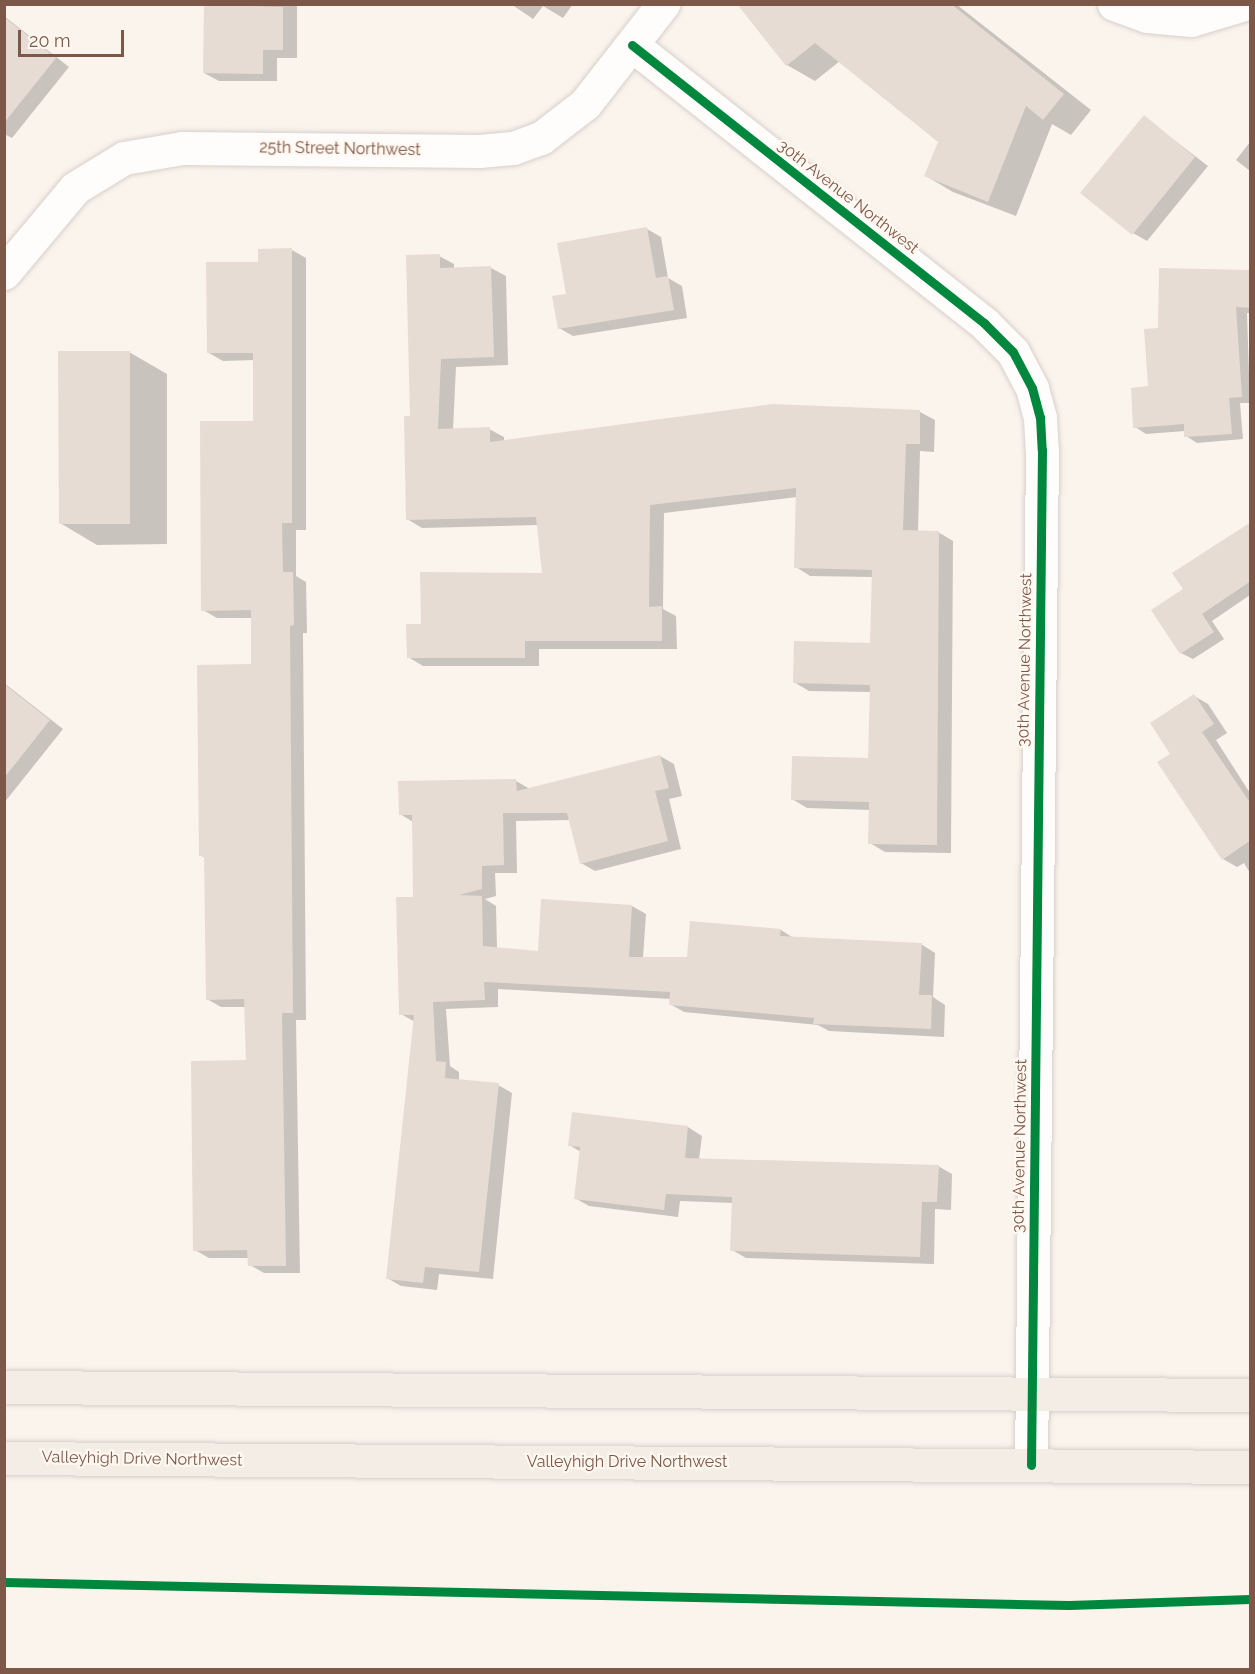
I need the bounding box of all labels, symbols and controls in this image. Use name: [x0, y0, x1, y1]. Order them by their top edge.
scale bar: [21, 18, 128, 56]
text: 20 m: [29, 30, 71, 51]
street label: 30th Avenue Northwest: [773, 136, 923, 258]
street label: 25th Street Northwest: [259, 138, 421, 160]
street label: 30th Avenue Northwest: [1014, 573, 1036, 747]
street label: 30th Avenue Northwest: [1009, 1059, 1031, 1233]
street label: Valleyhigh Drive Northwest: [41, 1448, 243, 1470]
street label: Valleyhigh Drive Northwest: [527, 1452, 727, 1472]

